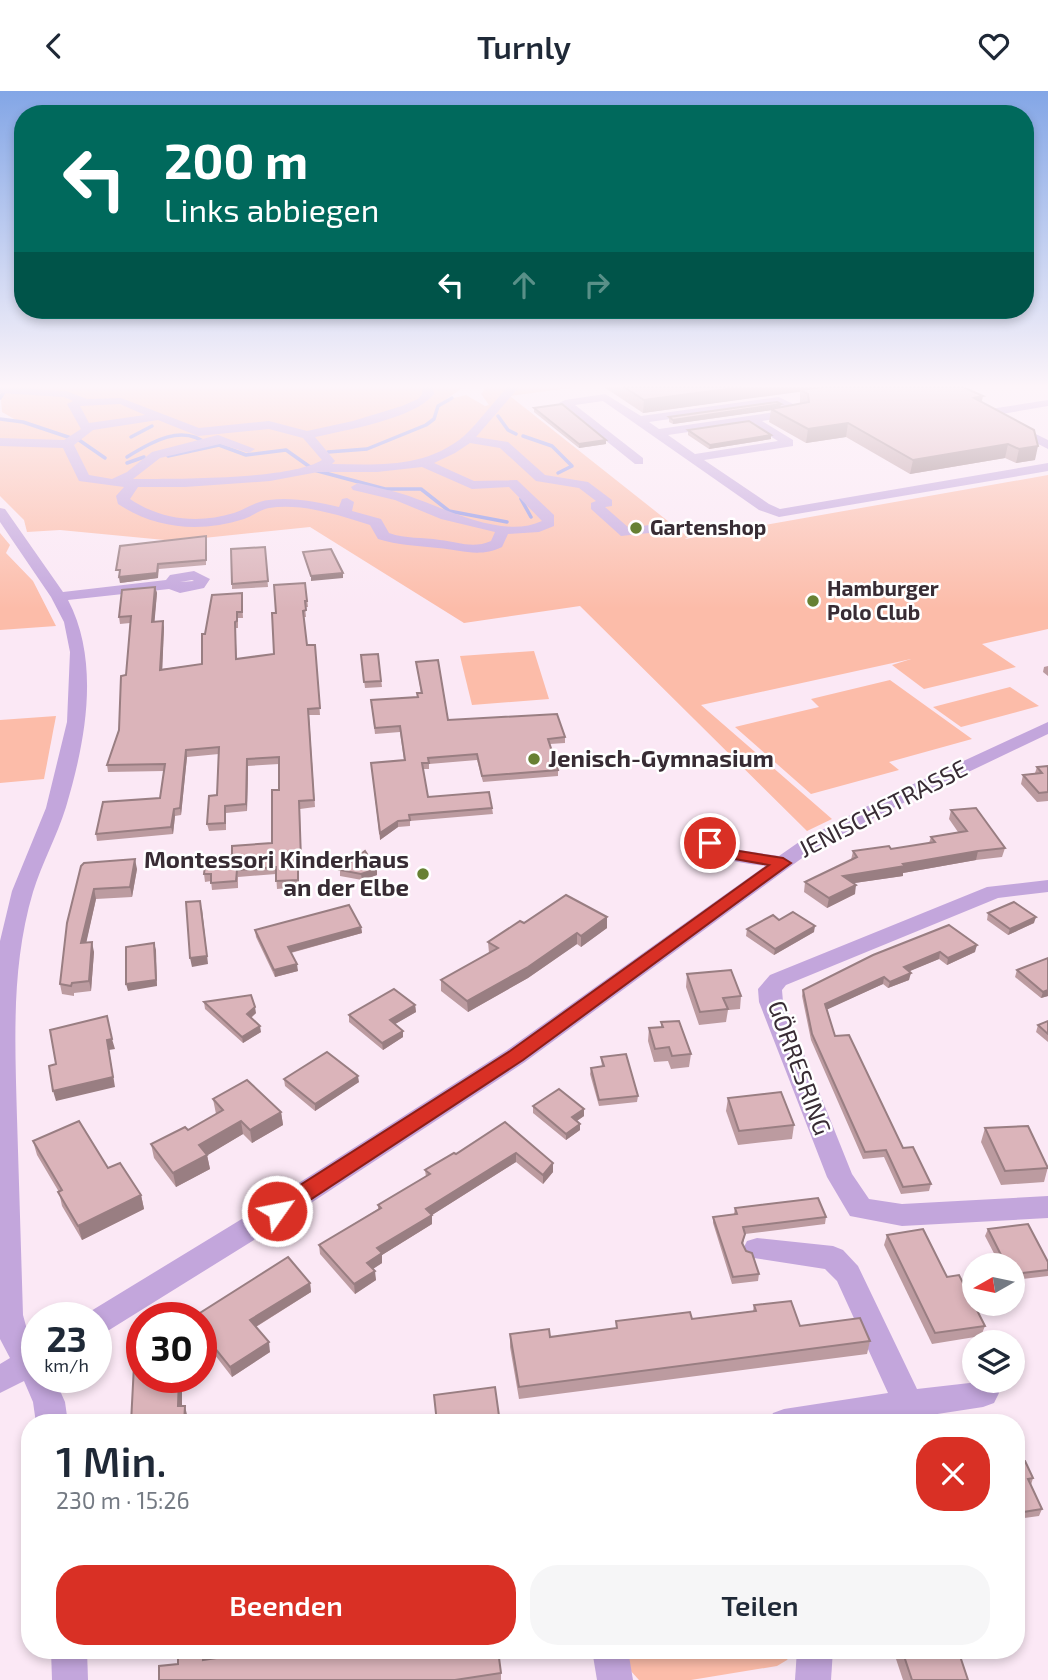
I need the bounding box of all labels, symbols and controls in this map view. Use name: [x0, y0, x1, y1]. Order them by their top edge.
icon: back: [35, 27, 73, 65]
text: Turnly: [477, 27, 571, 65]
icon: heart: [975, 27, 1013, 65]
text: 200 m: [164, 130, 308, 189]
icon: left: [49, 133, 140, 224]
text: Links abbiegen: [164, 190, 379, 228]
icon: left: [432, 266, 470, 304]
icon: ahead: [505, 266, 543, 304]
icon: right: [578, 266, 616, 304]
place label: Gartenshop: [650, 514, 766, 539]
marker: Gartenshop: [628, 520, 644, 536]
place label: Hamburger Polo Club: [827, 575, 939, 624]
marker: Hamburger Polo Club: [805, 593, 821, 609]
place label: Jenisch-Gymnasium: [548, 743, 774, 772]
marker: Jenisch-Gymnasium: [526, 751, 542, 767]
street label: JENISCHSTRASSE: [793, 753, 972, 863]
pin: [680, 813, 740, 873]
icon: arrive: [691, 824, 729, 862]
place label: Montessori Kinderhaus an der Elbe: [144, 844, 409, 901]
marker: Montessori Kinderhaus an der Elbe: [415, 866, 431, 882]
street label: GÖRRESRING: [763, 996, 838, 1139]
position arrow: [240, 1174, 314, 1248]
north arrow: [962, 1253, 1026, 1316]
map controls: [962, 1253, 1025, 1393]
speed limit sign: 30: [126, 1302, 217, 1393]
text: 23: [46, 1317, 87, 1359]
button: layers: [962, 1330, 1025, 1393]
text: km/h: [44, 1354, 89, 1376]
text: 1 Min.: [56, 1435, 167, 1485]
button: close: [916, 1437, 990, 1511]
text: 230 m · 15:26: [56, 1486, 190, 1514]
button: Beenden: [56, 1565, 516, 1645]
button: Teilen: [530, 1565, 990, 1645]

